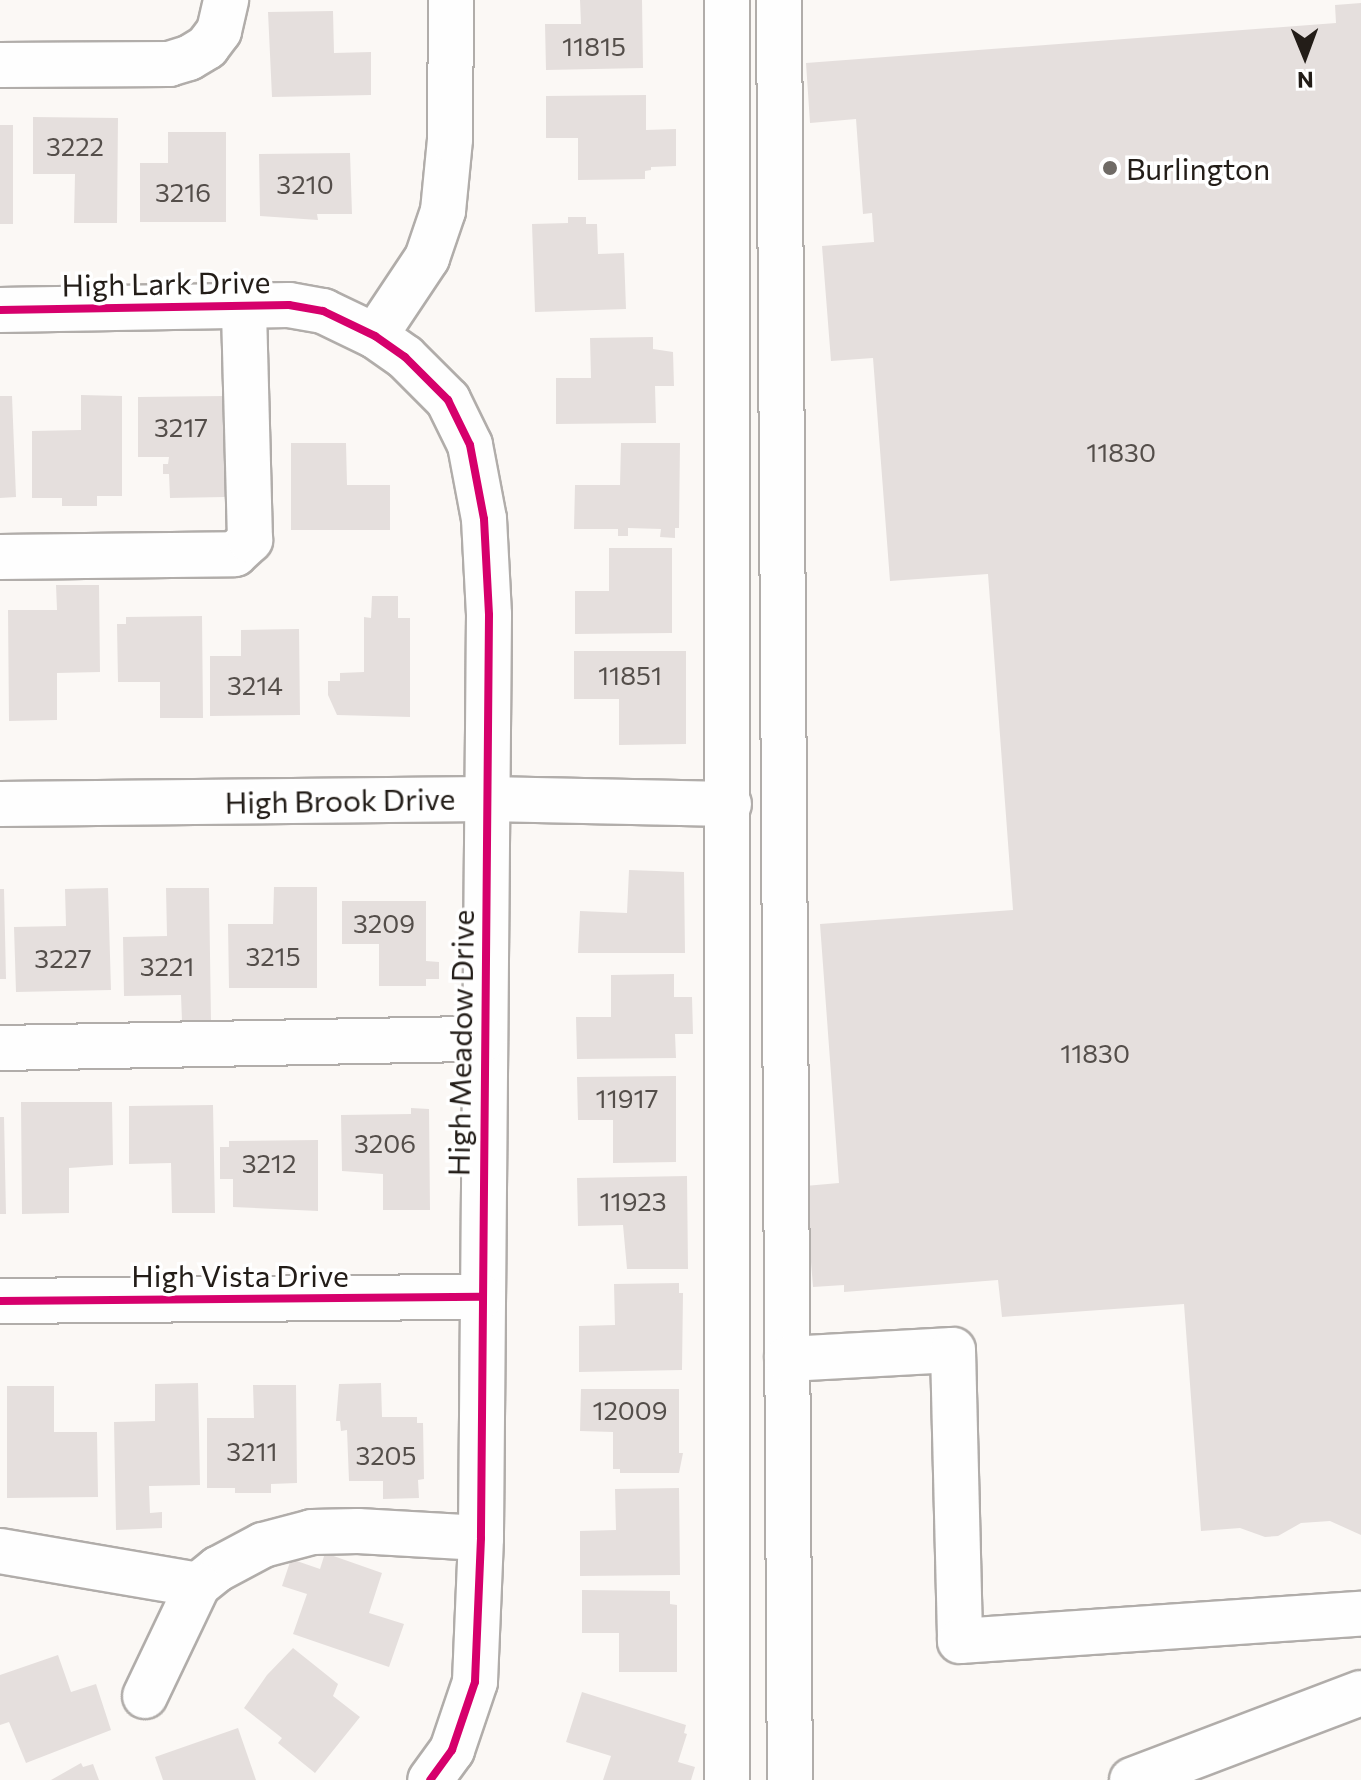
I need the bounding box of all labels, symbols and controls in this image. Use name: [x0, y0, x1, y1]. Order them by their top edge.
north arrow: [1265, 16, 1345, 96]
house number: 11815: [562, 30, 626, 62]
text: N: [1297, 67, 1314, 94]
house number: 3222: [46, 130, 104, 162]
place label: Burlington: [1126, 150, 1270, 186]
marker: Burlington: [1101, 159, 1119, 177]
house number: 3210: [276, 168, 334, 200]
house number: 3216: [155, 176, 211, 208]
street label: High Lark Drive: [61, 263, 271, 303]
house number: 3217: [154, 411, 208, 443]
house number: 11830: [1086, 436, 1156, 468]
house number: 11851: [598, 659, 662, 691]
house number: 3214: [227, 669, 283, 701]
street label: High Brook Drive: [224, 780, 456, 820]
house number: 3209: [353, 907, 415, 939]
street label: High Meadow Drive: [440, 909, 480, 1177]
house number: 3215: [245, 940, 301, 972]
house number: 3227: [34, 942, 92, 974]
house number: 3221: [140, 950, 194, 982]
house number: 11830: [1060, 1037, 1130, 1069]
house number: 11917: [596, 1082, 658, 1114]
house number: 3206: [354, 1127, 416, 1159]
house number: 3212: [242, 1147, 296, 1179]
house number: 11923: [599, 1185, 667, 1217]
street label: High Vista Drive: [131, 1257, 349, 1293]
house number: 12009: [592, 1394, 668, 1426]
house number: 3211: [226, 1435, 278, 1467]
house number: 3205: [355, 1439, 417, 1471]

